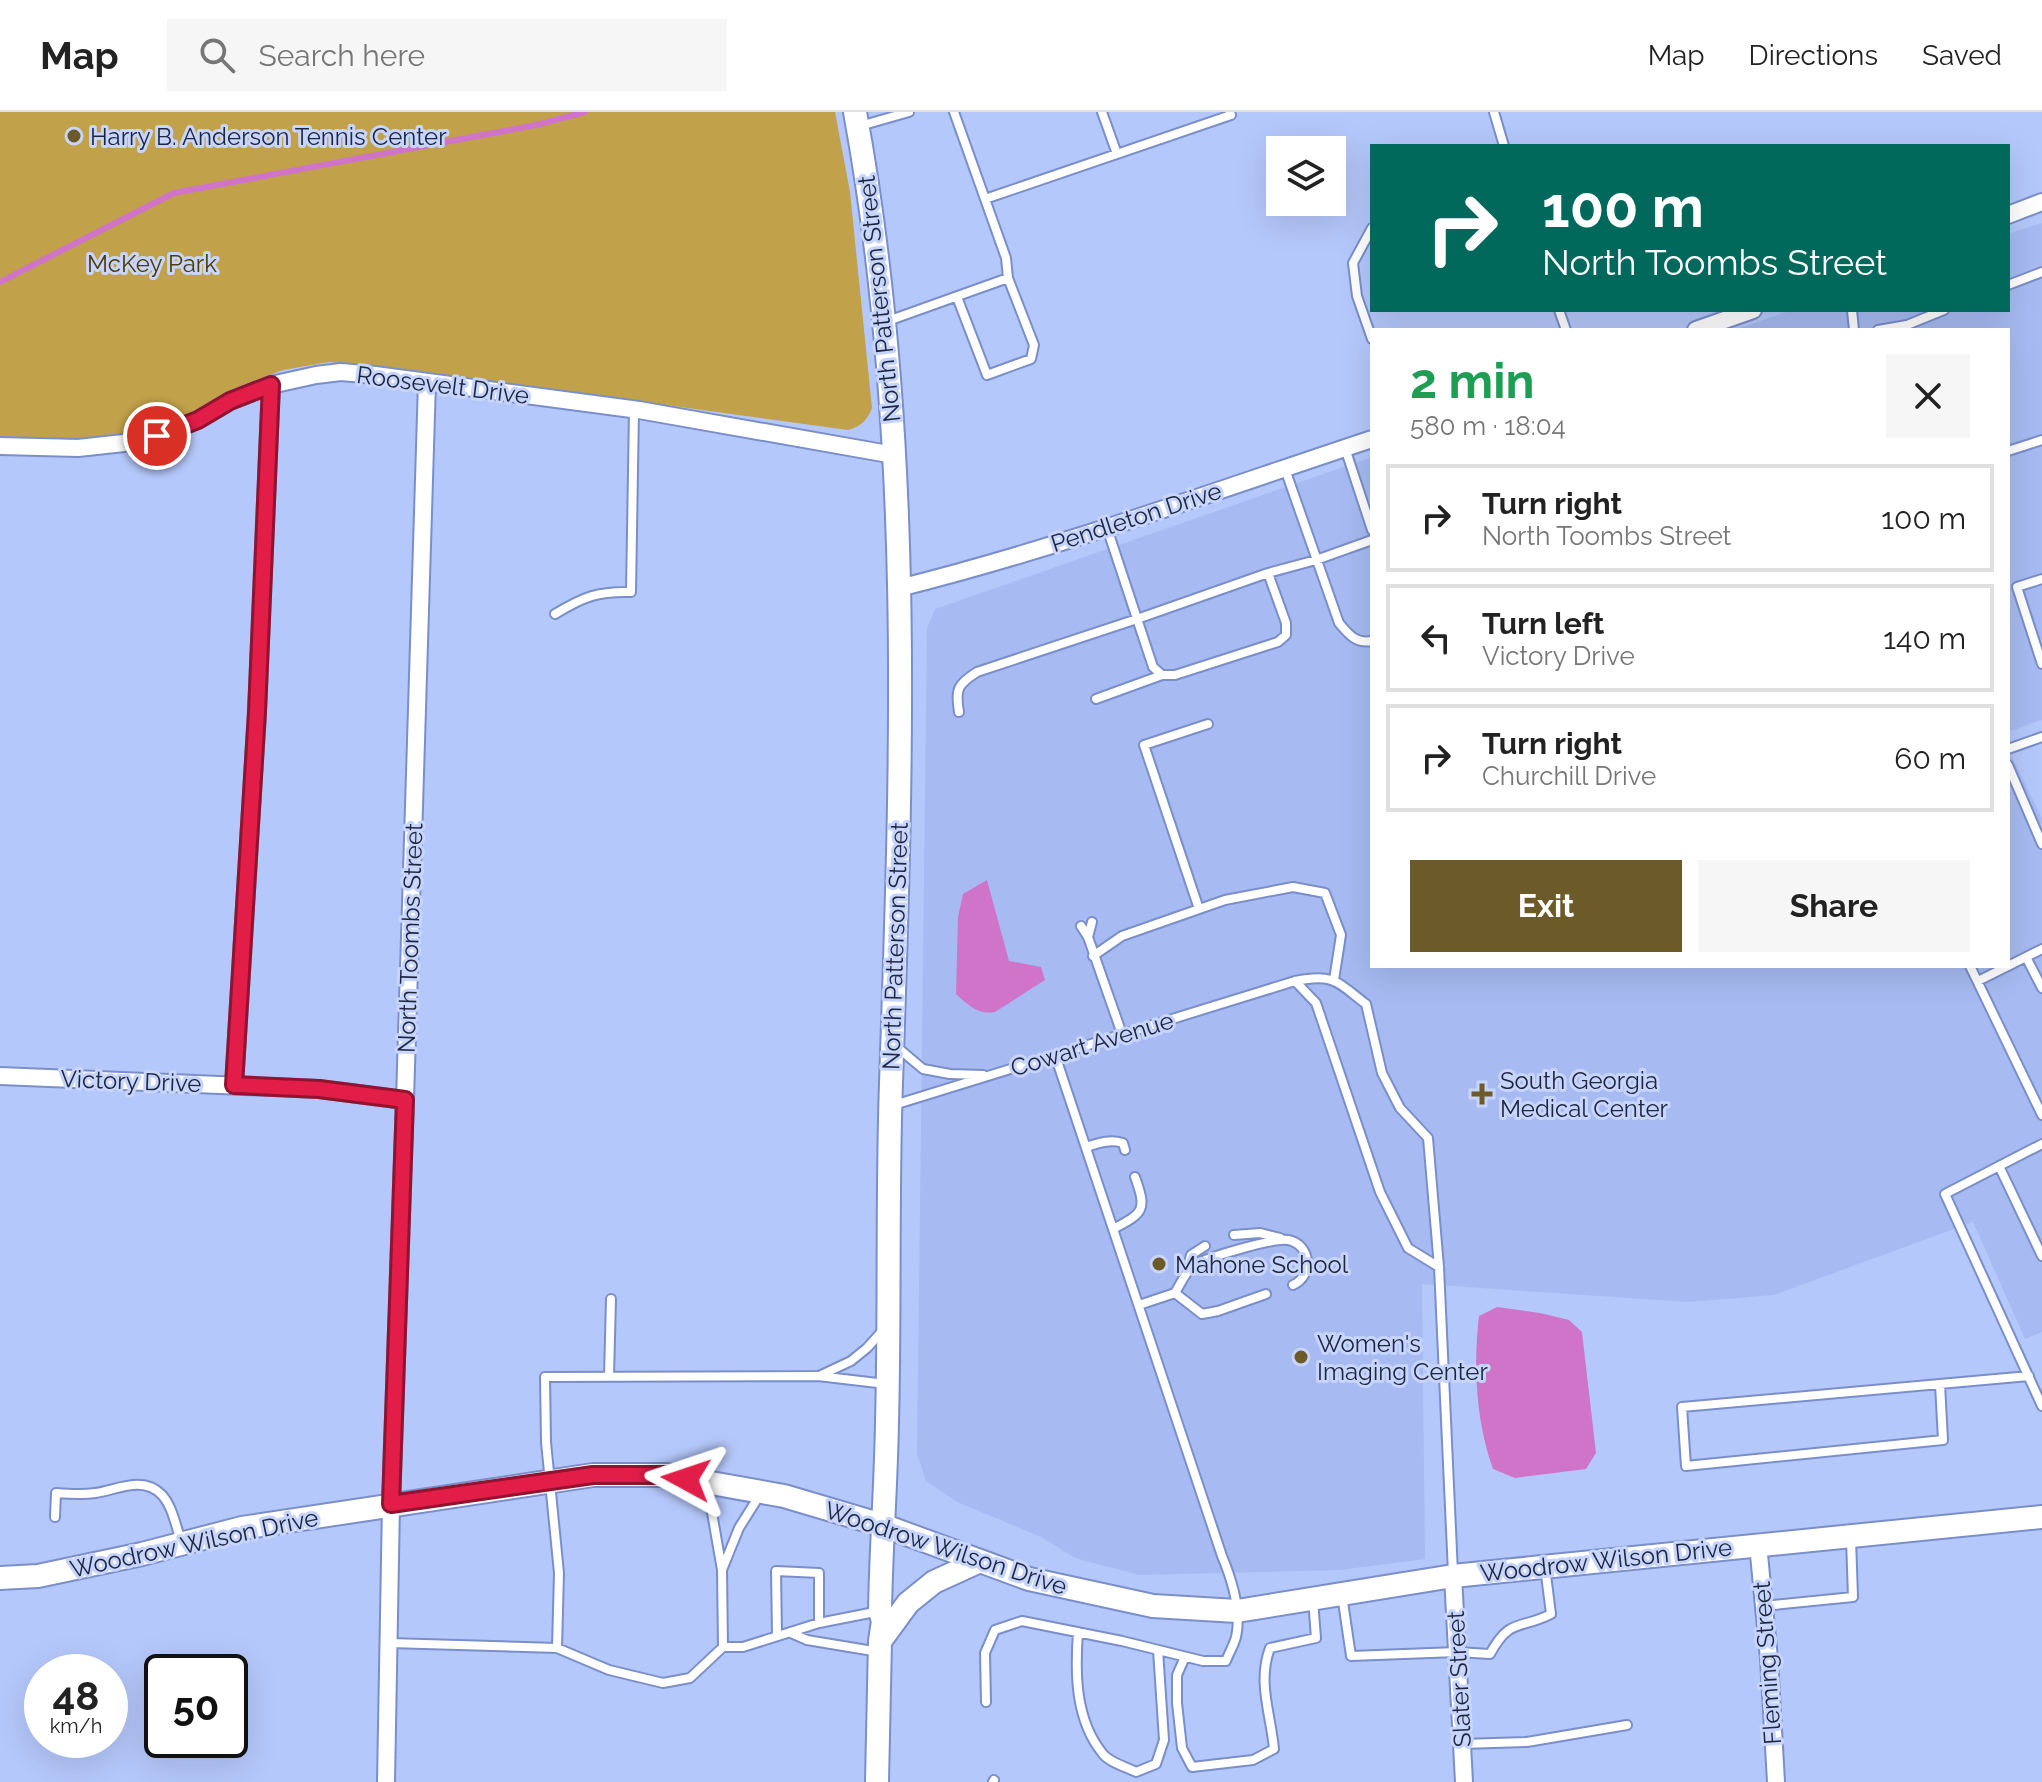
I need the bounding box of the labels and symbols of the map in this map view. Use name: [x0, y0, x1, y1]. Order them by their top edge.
place label: Harry B. Anderson Tennis Center: [90, 122, 447, 151]
marker: Harry B. Anderson Tennis Center: [65, 127, 83, 145]
street label: North Patterson Street: [852, 174, 906, 424]
park label: McKey Park: [87, 249, 217, 278]
street label: Roosevelt Drive: [355, 360, 531, 410]
pin: [123, 402, 191, 470]
street label: Pendleton Drive: [1047, 476, 1225, 558]
street label: North Patterson Street: [876, 822, 914, 1070]
street label: North Toombs Street: [391, 823, 429, 1053]
street label: Cowart Avenue: [1007, 1005, 1177, 1083]
street label: Victory Drive: [60, 1064, 202, 1098]
place label: South Georgia Medical Center: [1500, 1066, 1669, 1123]
marker: South Georgia Medical Center: [1471, 1083, 1493, 1105]
place label: Mahone School: [1175, 1250, 1349, 1279]
marker: Mahone School: [1150, 1255, 1168, 1273]
place label: Women's Imaging Center: [1317, 1329, 1488, 1386]
marker: Women's Imaging Center: [1292, 1348, 1310, 1366]
position arrow: [644, 1437, 728, 1521]
street label: Woodrow Wilson Drive: [821, 1495, 1071, 1601]
street label: Woodrow Wilson Drive: [67, 1503, 321, 1583]
street label: Woodrow Wilson Drive: [1479, 1532, 1733, 1588]
street label: Fleming Street: [1747, 1580, 1787, 1746]
street label: Slater Street: [1441, 1610, 1477, 1748]
speed limit sign: 50: [144, 1654, 248, 1758]

